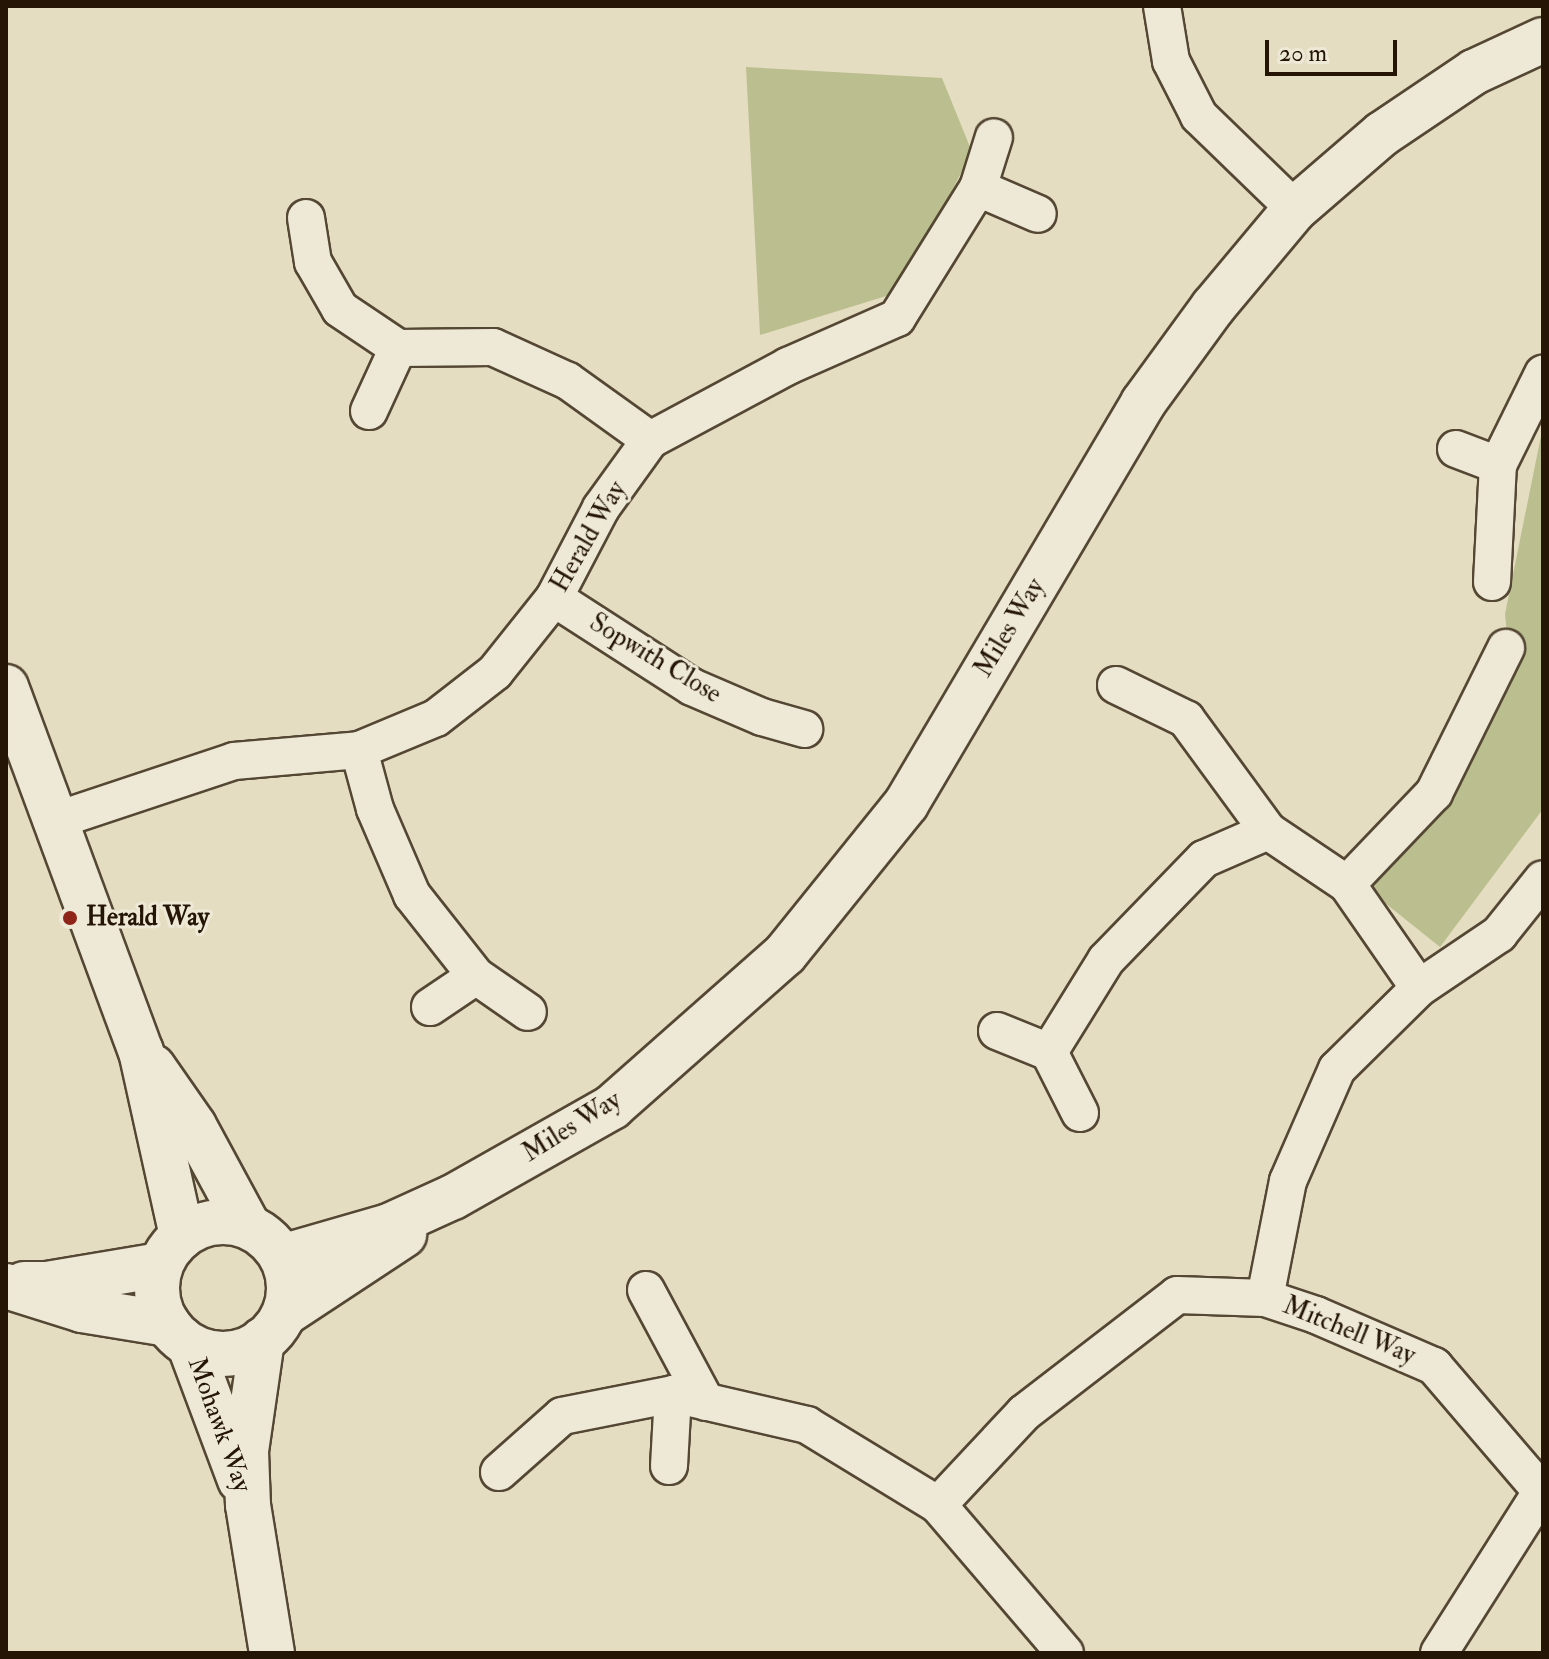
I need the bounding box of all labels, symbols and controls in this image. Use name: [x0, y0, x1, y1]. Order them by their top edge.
scale bar: [1269, 24, 1401, 74]
text: 20 m: [1279, 38, 1327, 69]
street label: Herald Way: [545, 476, 633, 598]
street label: Miles Way: [968, 573, 1052, 683]
street label: Sopwith Close: [583, 607, 727, 711]
place label: Herald Way: [86, 902, 209, 934]
marker: Herald Way: [61, 909, 79, 927]
street label: Miles Way: [517, 1085, 627, 1169]
street label: Mitchell Way: [1278, 1290, 1420, 1372]
street label: Mohawk Way: [180, 1353, 258, 1497]

